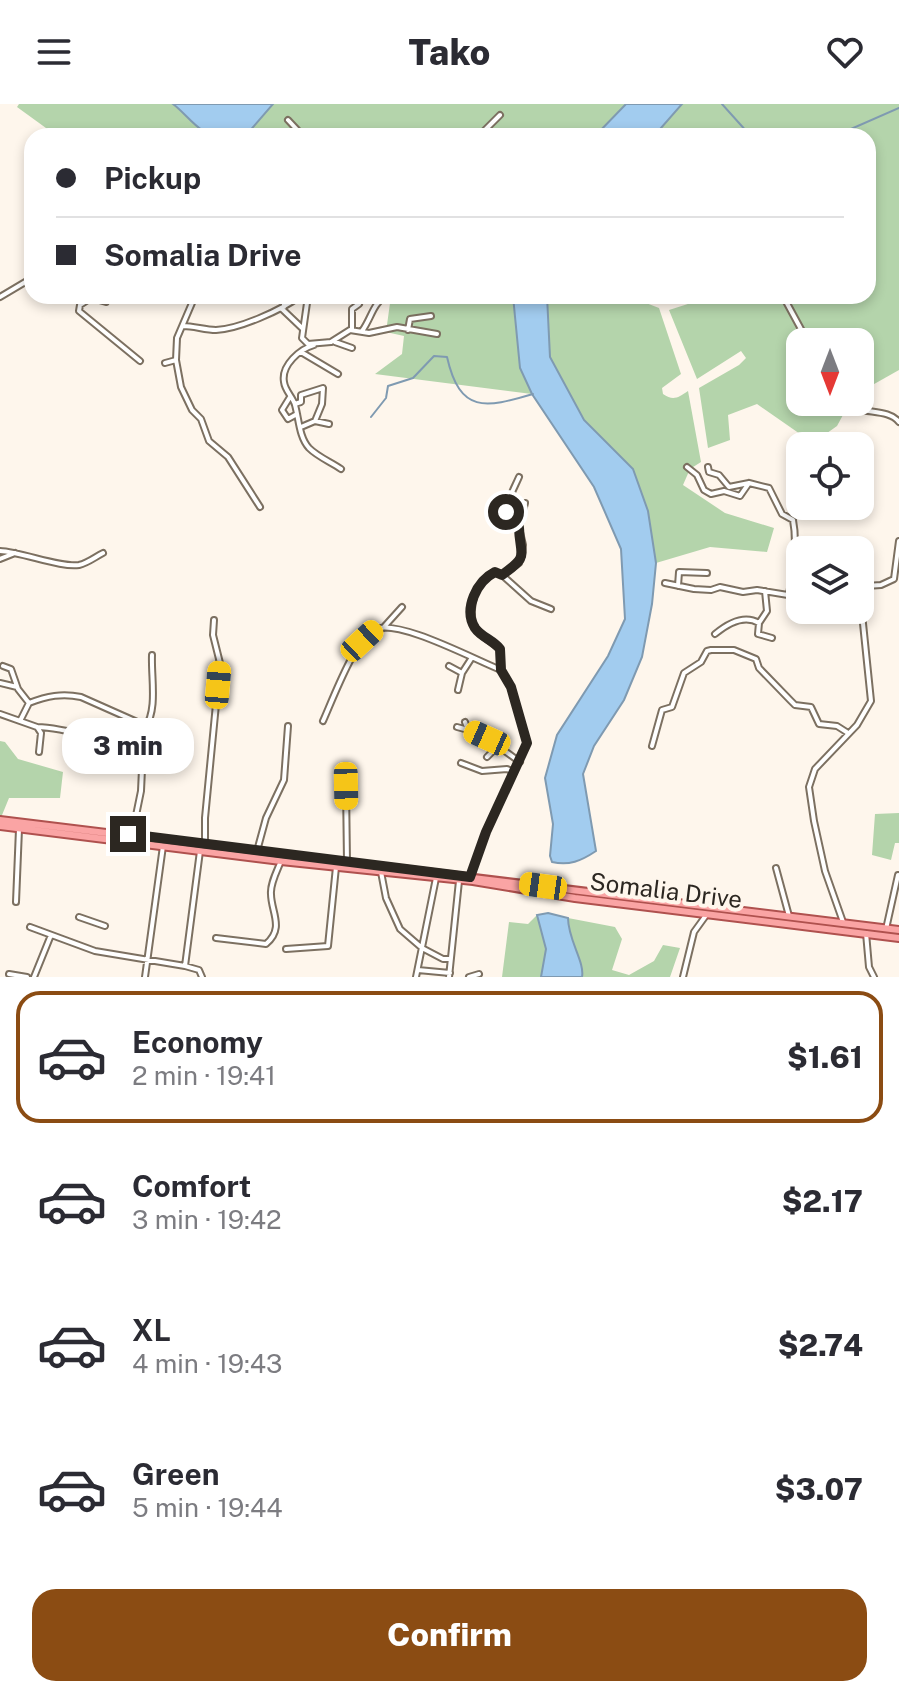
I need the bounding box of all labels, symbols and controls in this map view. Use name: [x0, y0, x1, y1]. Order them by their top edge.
icon: menu: [32, 30, 76, 74]
icon: heart: [823, 30, 867, 74]
text: Tako: [409, 31, 490, 73]
text: Pickup: [104, 160, 201, 196]
text: Somalia Drive: [104, 237, 302, 273]
north arrow: [786, 328, 874, 416]
map controls: [786, 328, 874, 624]
button: locate: [786, 432, 874, 520]
route start: [488, 494, 524, 530]
button: layers: [786, 536, 874, 624]
car: [336, 616, 388, 666]
car: [204, 660, 232, 710]
car: [460, 717, 514, 759]
callout: 3 min: [62, 718, 194, 774]
text: 3 min: [93, 730, 163, 761]
car: [334, 762, 358, 810]
route end: [110, 816, 146, 852]
street label: Somalia Drive: [588, 867, 744, 913]
car: [518, 871, 568, 901]
icon: car: [36, 1021, 108, 1093]
text: Economy: [132, 1024, 263, 1060]
text: $1.61: [787, 1039, 863, 1075]
text: 2 min · 19:41: [132, 1060, 276, 1091]
icon: car: [36, 1165, 108, 1237]
text: Comfort: [132, 1168, 251, 1204]
text: $2.17: [782, 1183, 863, 1219]
text: 3 min · 19:42: [132, 1204, 282, 1235]
icon: car: [36, 1309, 108, 1381]
text: XL: [132, 1312, 171, 1348]
text: $2.74: [778, 1327, 863, 1363]
text: 4 min · 19:43: [132, 1348, 282, 1379]
icon: car: [36, 1453, 108, 1525]
text: Green: [132, 1456, 219, 1492]
text: $3.07: [775, 1471, 863, 1507]
text: 5 min · 19:44: [132, 1492, 283, 1523]
button: Confirm: [32, 1589, 867, 1681]

